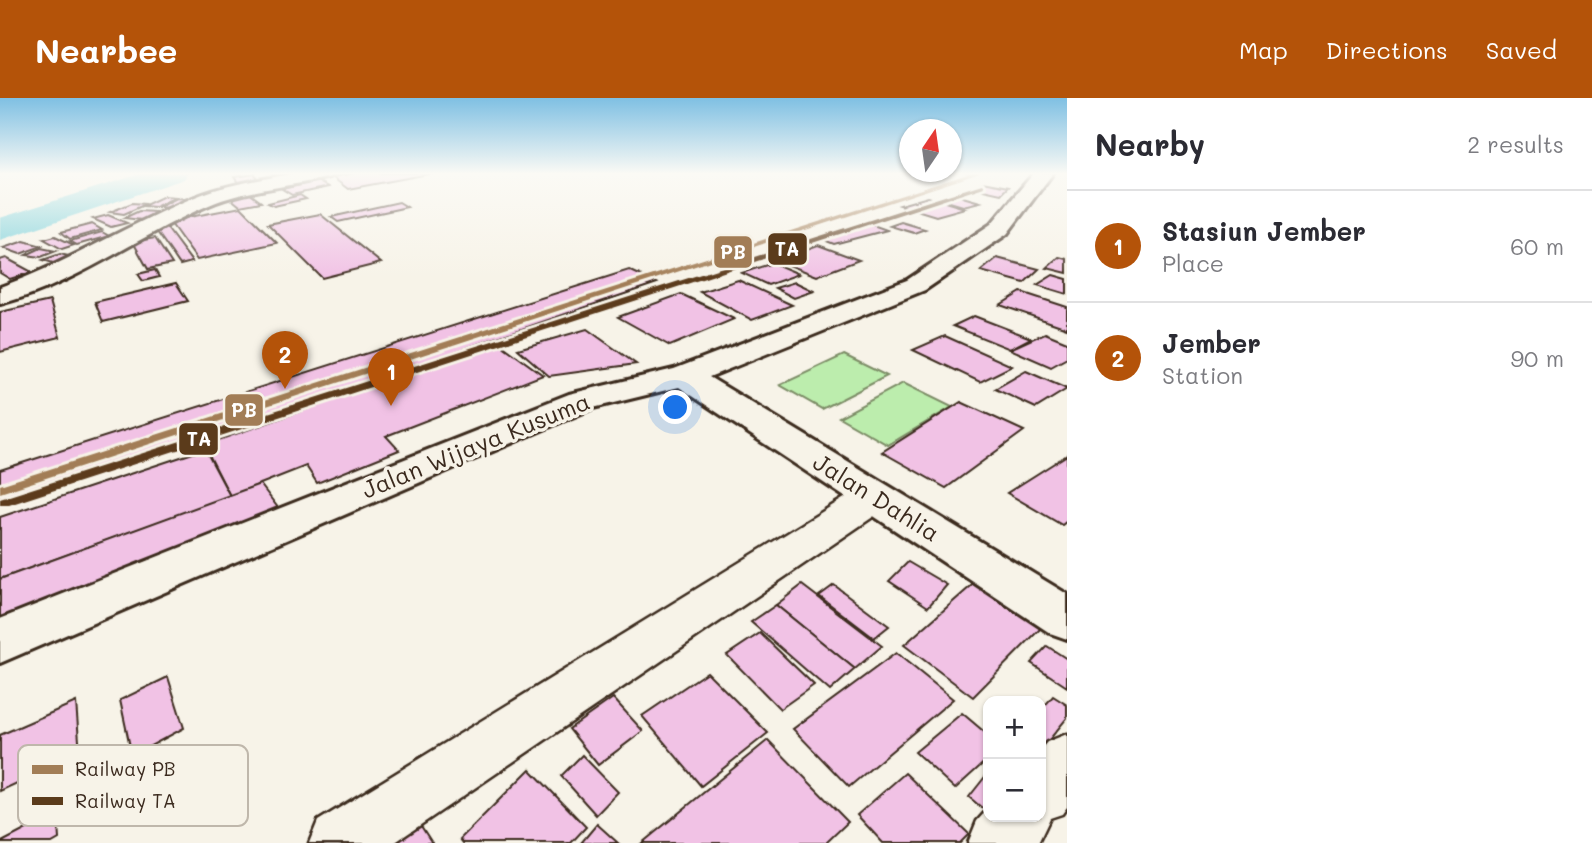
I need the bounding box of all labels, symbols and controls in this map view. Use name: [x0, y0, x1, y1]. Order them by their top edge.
text: Nearbee: [35, 28, 178, 71]
text: Map: [1239, 34, 1288, 65]
text: Directions: [1326, 34, 1448, 65]
text: Saved: [1486, 34, 1557, 65]
north arrow: [899, 119, 962, 182]
text: Nearby: [1095, 124, 1205, 164]
text: 2 results: [1467, 129, 1564, 159]
text: Stasiun Jember: [1162, 214, 1366, 248]
text: 1: [1113, 231, 1123, 261]
text: 60 m: [1510, 231, 1564, 261]
line badge: TA: [767, 232, 808, 266]
line badge: PB: [713, 235, 753, 269]
text: TA: [775, 236, 799, 261]
text: PB: [720, 239, 746, 264]
text: Place: [1162, 248, 1224, 278]
text: Jember: [1162, 326, 1261, 360]
pin: 2: [262, 331, 308, 389]
text: 2: [1112, 343, 1124, 373]
text: 90 m: [1511, 343, 1564, 373]
pin: 1: [368, 348, 414, 406]
text: Station: [1162, 360, 1243, 390]
street label: Jalan Wijaya Kusuma: [357, 385, 594, 505]
your location: [658, 390, 692, 424]
line badge: PB: [224, 393, 264, 427]
text: PB: [231, 397, 257, 422]
line badge: TA: [178, 422, 219, 456]
text: TA: [187, 426, 211, 451]
street label: Jalan Dahlia: [808, 446, 946, 548]
map controls: [983, 696, 1046, 822]
button: +: [983, 696, 1046, 759]
legend: [18, 745, 248, 826]
text: Railway PB: [75, 756, 176, 781]
button: −: [983, 759, 1046, 822]
text: Railway TA: [75, 788, 176, 813]

